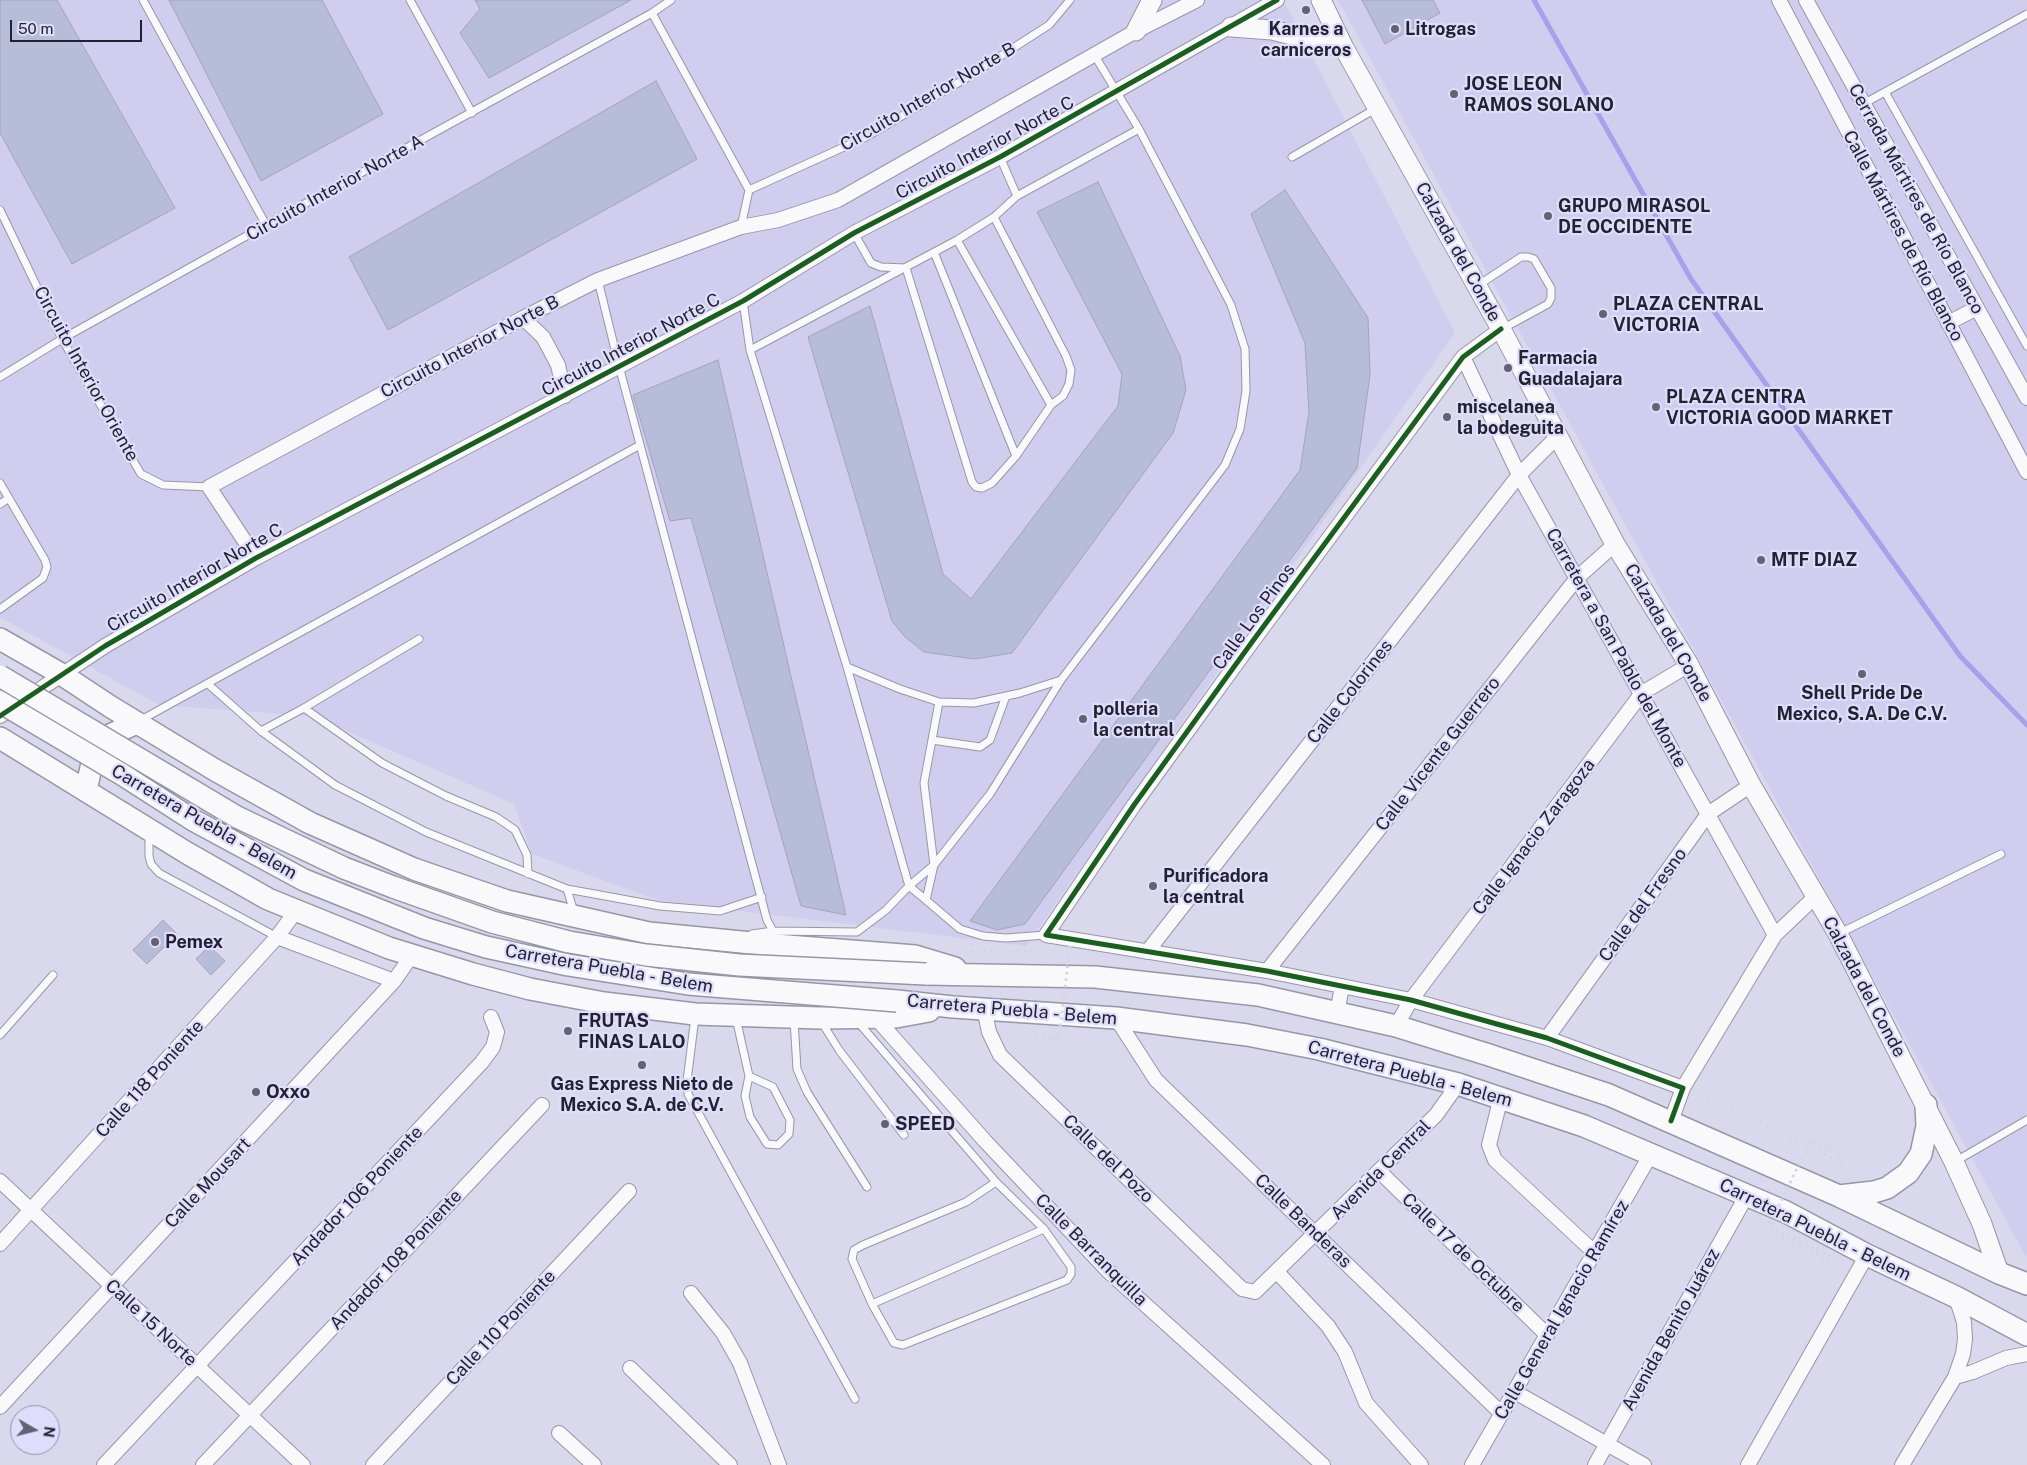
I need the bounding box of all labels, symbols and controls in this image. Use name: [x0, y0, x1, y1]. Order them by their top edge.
marker: Karnes a carniceros: [1300, 4, 1312, 16]
scale bar: [12, 10, 145, 42]
place label: Karnes a carniceros: [1261, 18, 1351, 60]
place label: Litrogas: [1405, 18, 1476, 40]
text: 50 m: [18, 20, 53, 37]
marker: Litrogas: [1389, 23, 1401, 35]
street label: Circuito Interior Norte B: [836, 38, 1020, 156]
place label: JOSE LEON RAMOS SOLANO: [1464, 73, 1614, 116]
street label: Cerrada Mártires de Río Blanco: [1844, 80, 1988, 318]
marker: JOSE LEON RAMOS SOLANO: [1448, 88, 1460, 100]
street label: Circuito Interior Norte C: [892, 92, 1078, 204]
street label: Calle Mártires de Río Blanco: [1838, 127, 1968, 345]
street label: Circuito Interior Norte A: [242, 130, 428, 246]
street label: Calzada del Conde: [1411, 178, 1505, 326]
place label: GRUPO MIRASOL DE OCCIDENTE: [1558, 195, 1710, 238]
marker: GRUPO MIRASOL DE OCCIDENTE: [1542, 210, 1554, 222]
street label: Circuito Interior Oriente: [29, 283, 143, 465]
street label: Circuito Interior Norte C: [538, 289, 724, 401]
street label: Circuito Interior Norte B: [377, 291, 563, 403]
place label: PLAZA CENTRAL VICTORIA: [1613, 293, 1764, 336]
marker: PLAZA CENTRAL VICTORIA: [1597, 308, 1609, 320]
place label: Farmacia Guadalajara: [1518, 347, 1623, 389]
marker: Farmacia Guadalajara: [1502, 362, 1514, 374]
place label: PLAZA CENTRA VICTORIA GOOD MARKET: [1666, 386, 1893, 428]
place label: miscelanea la bodeguita: [1457, 396, 1564, 438]
marker: PLAZA CENTRA VICTORIA GOOD MARKET: [1650, 401, 1662, 413]
marker: miscelanea la bodeguita: [1441, 411, 1453, 423]
street label: Circuito Interior Norte C: [103, 519, 287, 637]
street label: Carretera a San Pablo del Monte: [1541, 525, 1691, 771]
place label: MTF DIAZ: [1771, 549, 1857, 571]
marker: MTF DIAZ: [1755, 554, 1767, 566]
street label: Calle Los Pinos: [1208, 560, 1300, 674]
street label: Calzada del Conde: [1620, 560, 1716, 706]
street label: Calle Colorines: [1303, 636, 1397, 748]
marker: Shell Pride De Mexico, S.A. De C.V.: [1856, 668, 1868, 680]
street label: Calle Vicente Guerrero: [1371, 673, 1505, 835]
place label: Shell Pride De Mexico, S.A. De C.V.: [1777, 682, 1947, 724]
place label: polleria la central: [1093, 698, 1174, 741]
marker: polleria la central: [1077, 713, 1089, 725]
street label: Calle Ignacio Zaragoza: [1468, 755, 1600, 919]
street label: Carretera Puebla - Belem: [107, 760, 301, 884]
street label: Calle del Fresno: [1595, 844, 1691, 966]
place label: Purificadora la central: [1163, 865, 1268, 908]
marker: Purificadora la central: [1147, 880, 1159, 892]
street label: Calzada del Conde: [1818, 913, 1910, 1061]
place label: Pemex: [165, 931, 223, 953]
marker: Pemex: [149, 936, 161, 948]
street label: Carretera Puebla - Belem: [503, 940, 715, 998]
street label: Carretera Puebla - Belem: [906, 990, 1118, 1030]
place label: FRUTAS FINAS LALO: [578, 1010, 685, 1052]
street label: Calle 118 Poniente: [91, 1016, 209, 1142]
marker: FRUTAS FINAS LALO: [562, 1025, 574, 1037]
street label: Carretera Puebla - Belem: [1305, 1036, 1515, 1112]
marker: Gas Express Nieto de Mexico S.A. de C.V.: [636, 1059, 648, 1071]
place label: Gas Express Nieto de Mexico S.A. de C.V.: [551, 1073, 733, 1116]
place label: Oxxo: [266, 1081, 310, 1103]
marker: Oxxo: [250, 1086, 262, 1098]
street label: Calle del Pozo: [1058, 1110, 1158, 1208]
place label: SPEED: [895, 1113, 955, 1135]
street label: Avenida Central: [1327, 1116, 1435, 1224]
marker: SPEED: [879, 1118, 891, 1130]
street label: Andador 106 Poniente: [287, 1122, 427, 1270]
street label: Calle Mousart: [160, 1133, 256, 1233]
street label: Calle Banderas: [1250, 1169, 1356, 1273]
street label: Carretera Puebla - Belem: [1716, 1174, 1914, 1286]
street label: Andador 108 Poniente: [325, 1185, 467, 1335]
street label: Calle 17 de Octubre: [1397, 1189, 1529, 1317]
street label: Calle Barranquilla: [1031, 1190, 1151, 1310]
street label: Calle General Ignacio Ramírez: [1490, 1196, 1634, 1424]
street label: Avenida Benito Juárez: [1617, 1245, 1725, 1415]
street label: Calle 110 Poniente: [442, 1266, 560, 1390]
street label: Calle 15 Norte: [101, 1275, 201, 1371]
north arrow: [10, 1405, 60, 1455]
text: N: [40, 1425, 58, 1438]

